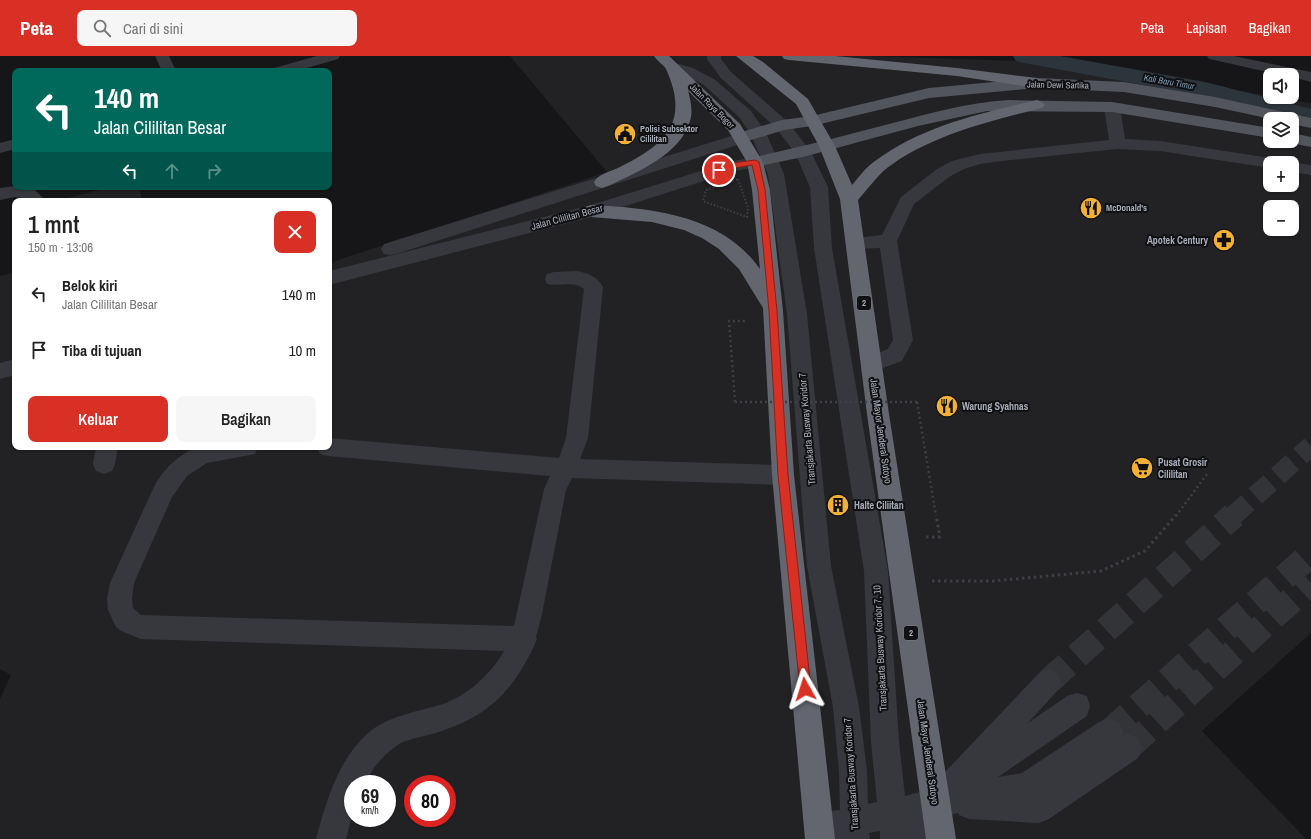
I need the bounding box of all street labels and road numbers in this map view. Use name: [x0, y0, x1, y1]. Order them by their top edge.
street label: Jalan Dewi Sartika: [1027, 78, 1089, 92]
street label: Jalan Raya Bogor: [687, 81, 737, 131]
street label: Jalan Cililitan Besar: [530, 201, 604, 233]
road number: 2: [857, 296, 871, 310]
street label: Transjakarta Busway Koridor 7: [796, 372, 818, 485]
street label: Jalan Mayor Jenderal Sutoyo: [867, 378, 895, 485]
street label: Transjakarta Busway Koridor 7, 10: [870, 584, 890, 711]
road number: 2: [904, 626, 918, 640]
street label: Jalan Mayor Jenderal Sutoyo: [914, 699, 942, 806]
street label: Transjakarta Busway Koridor 7: [841, 717, 861, 830]

